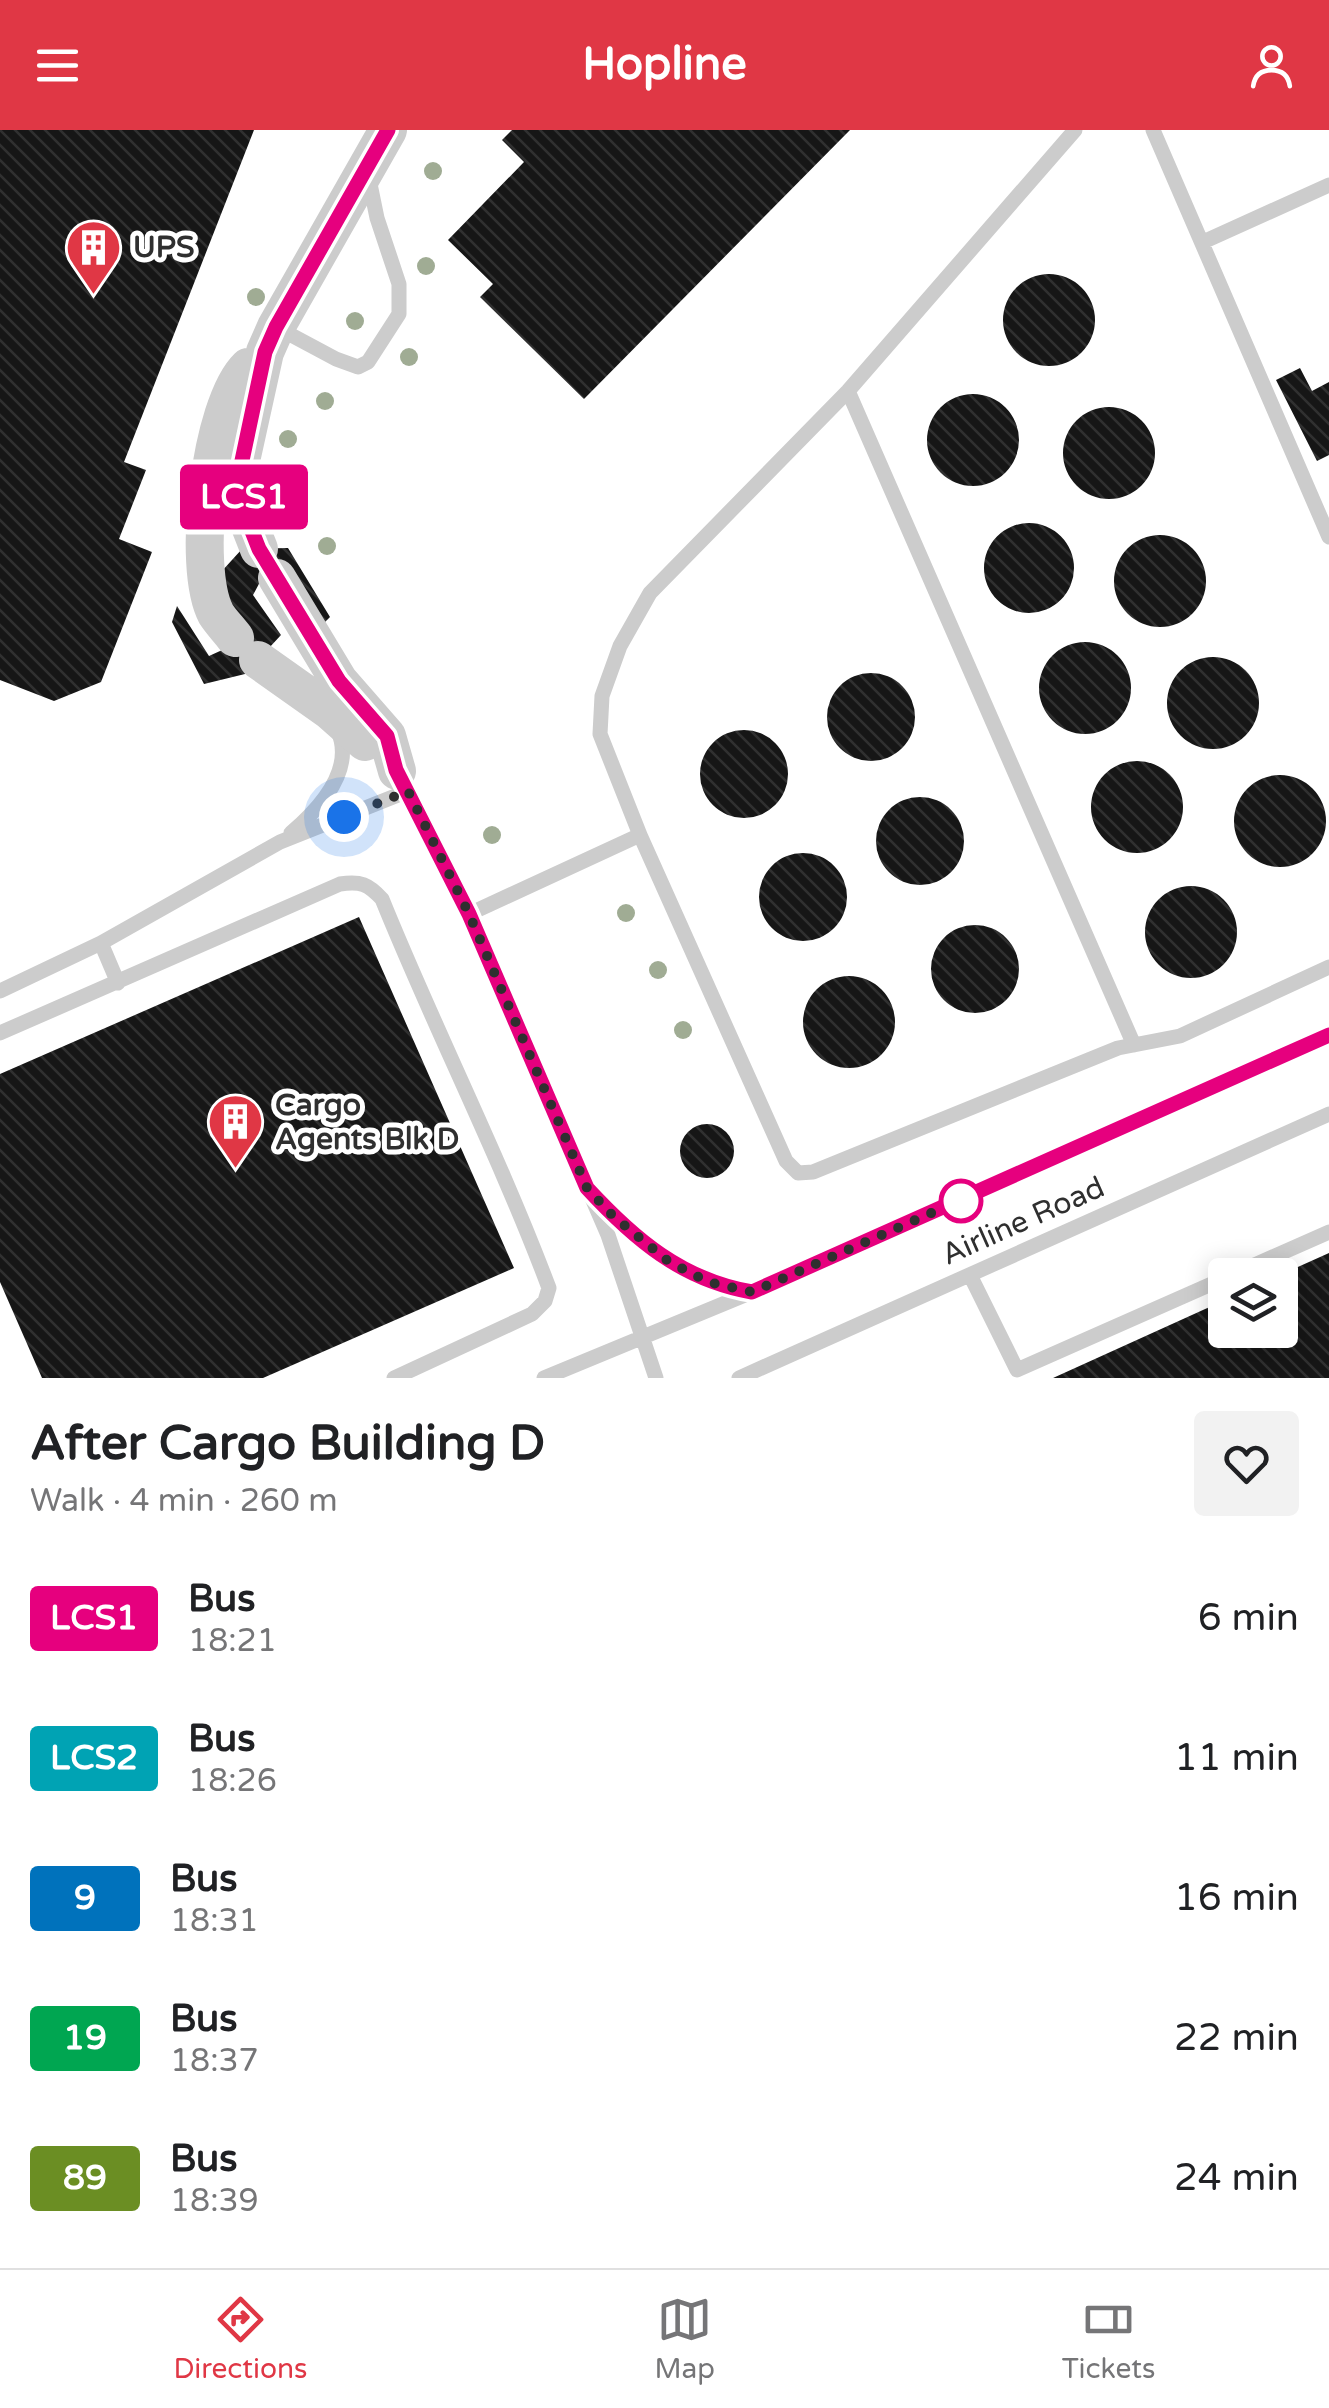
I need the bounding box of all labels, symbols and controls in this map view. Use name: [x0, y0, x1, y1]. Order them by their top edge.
icon: menu: [30, 38, 85, 93]
text: Hopline: [582, 38, 747, 92]
icon: person: [1244, 38, 1299, 93]
building icon: UPS: [64, 217, 124, 296]
place label: UPS: [133, 229, 194, 266]
line badge: LCS1: [174, 464, 314, 530]
text: LCS1: [200, 476, 288, 518]
your location: [319, 792, 369, 842]
place label: Cargo Agents Blk D: [275, 1087, 459, 1158]
building icon: Cargo Agents Blk D: [206, 1092, 266, 1171]
street label: Airline Road: [936, 1169, 1110, 1273]
unlabelled marker: [940, 1180, 982, 1222]
map controls: [1208, 1258, 1298, 1348]
button: layers: [1208, 1258, 1298, 1348]
button: heart: [1194, 1411, 1299, 1516]
text: After Cargo Building D: [30, 1415, 545, 1473]
text: Walk · 4 min · 260 m: [30, 1482, 338, 1520]
text: Bus: [188, 1576, 255, 1622]
text: 6 min: [1198, 1595, 1299, 1641]
text: LCS1: [50, 1597, 138, 1639]
text: 18:21: [188, 1622, 277, 1660]
text: Bus: [188, 1716, 255, 1762]
text: 11 min: [1174, 1735, 1299, 1781]
text: LCS2: [50, 1737, 138, 1779]
text: 18:26: [188, 1762, 277, 1800]
text: Bus: [170, 1856, 237, 1902]
text: 16 min: [1174, 1875, 1299, 1921]
text: 9: [74, 1877, 96, 1919]
text: 18:31: [170, 1902, 259, 1940]
text: Bus: [170, 1996, 237, 2042]
text: 22 min: [1174, 2015, 1299, 2061]
text: 19: [63, 2017, 107, 2059]
text: 18:37: [170, 2042, 259, 2080]
text: Bus: [170, 2136, 237, 2182]
text: 24 min: [1174, 2155, 1299, 2201]
text: 89: [63, 2157, 107, 2199]
text: 18:39: [170, 2182, 259, 2220]
tab: Directions: [173, 2292, 307, 2386]
tab: Map: [654, 2292, 715, 2386]
tab: Tickets: [1062, 2292, 1155, 2386]

